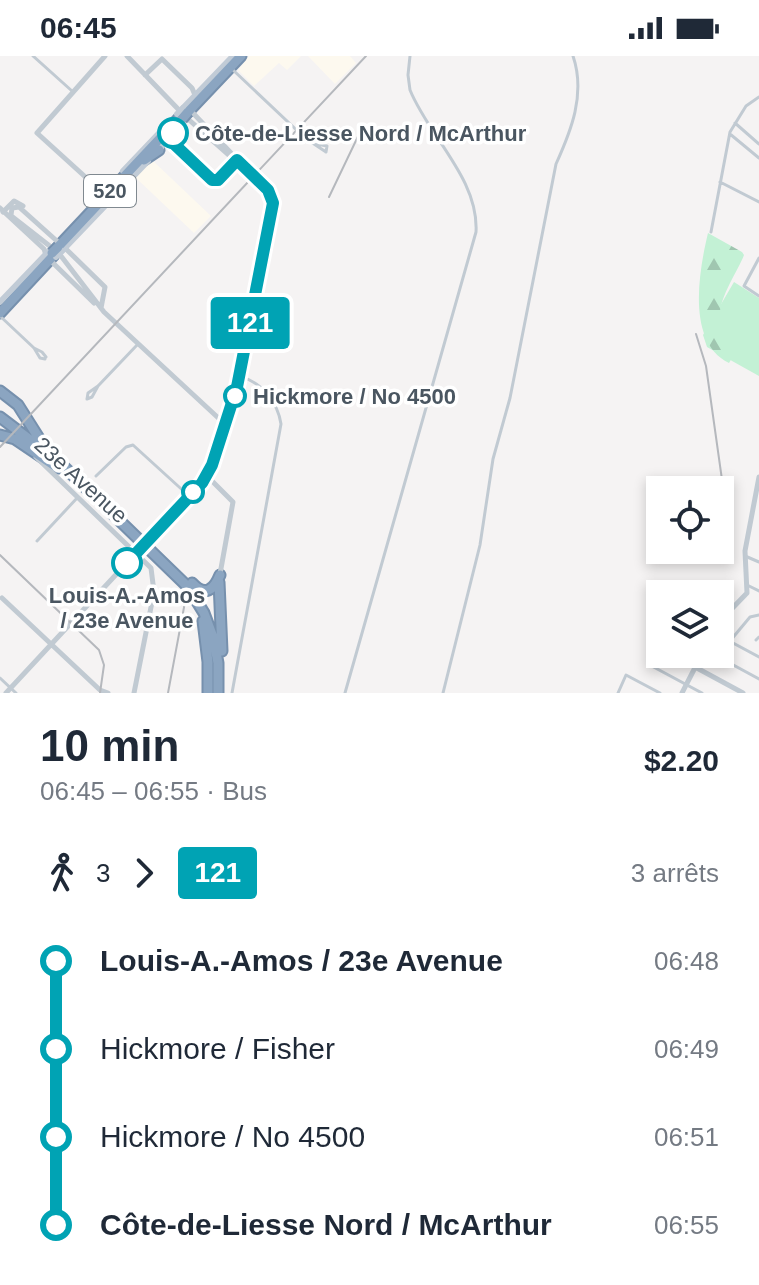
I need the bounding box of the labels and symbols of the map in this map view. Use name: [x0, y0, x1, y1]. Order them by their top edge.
marker: Côte-de-Liesse Nord / McArthur: [158, 118, 188, 148]
place label: Côte-de-Liesse Nord / McArthur: [195, 121, 527, 146]
road number: 520: [84, 175, 136, 207]
line badge: 121: [204, 297, 296, 349]
place label: Hickmore / No 4500: [253, 384, 456, 409]
marker: Hickmore / No 4500: [224, 385, 246, 407]
street label: 23e Avenue: [30, 432, 132, 528]
unlabelled marker: [182, 481, 204, 503]
marker: Louis-A.-Amos / 23e Avenue: [112, 548, 142, 578]
place label: Louis-A.-Amos / 23e Avenue: [49, 583, 205, 633]

